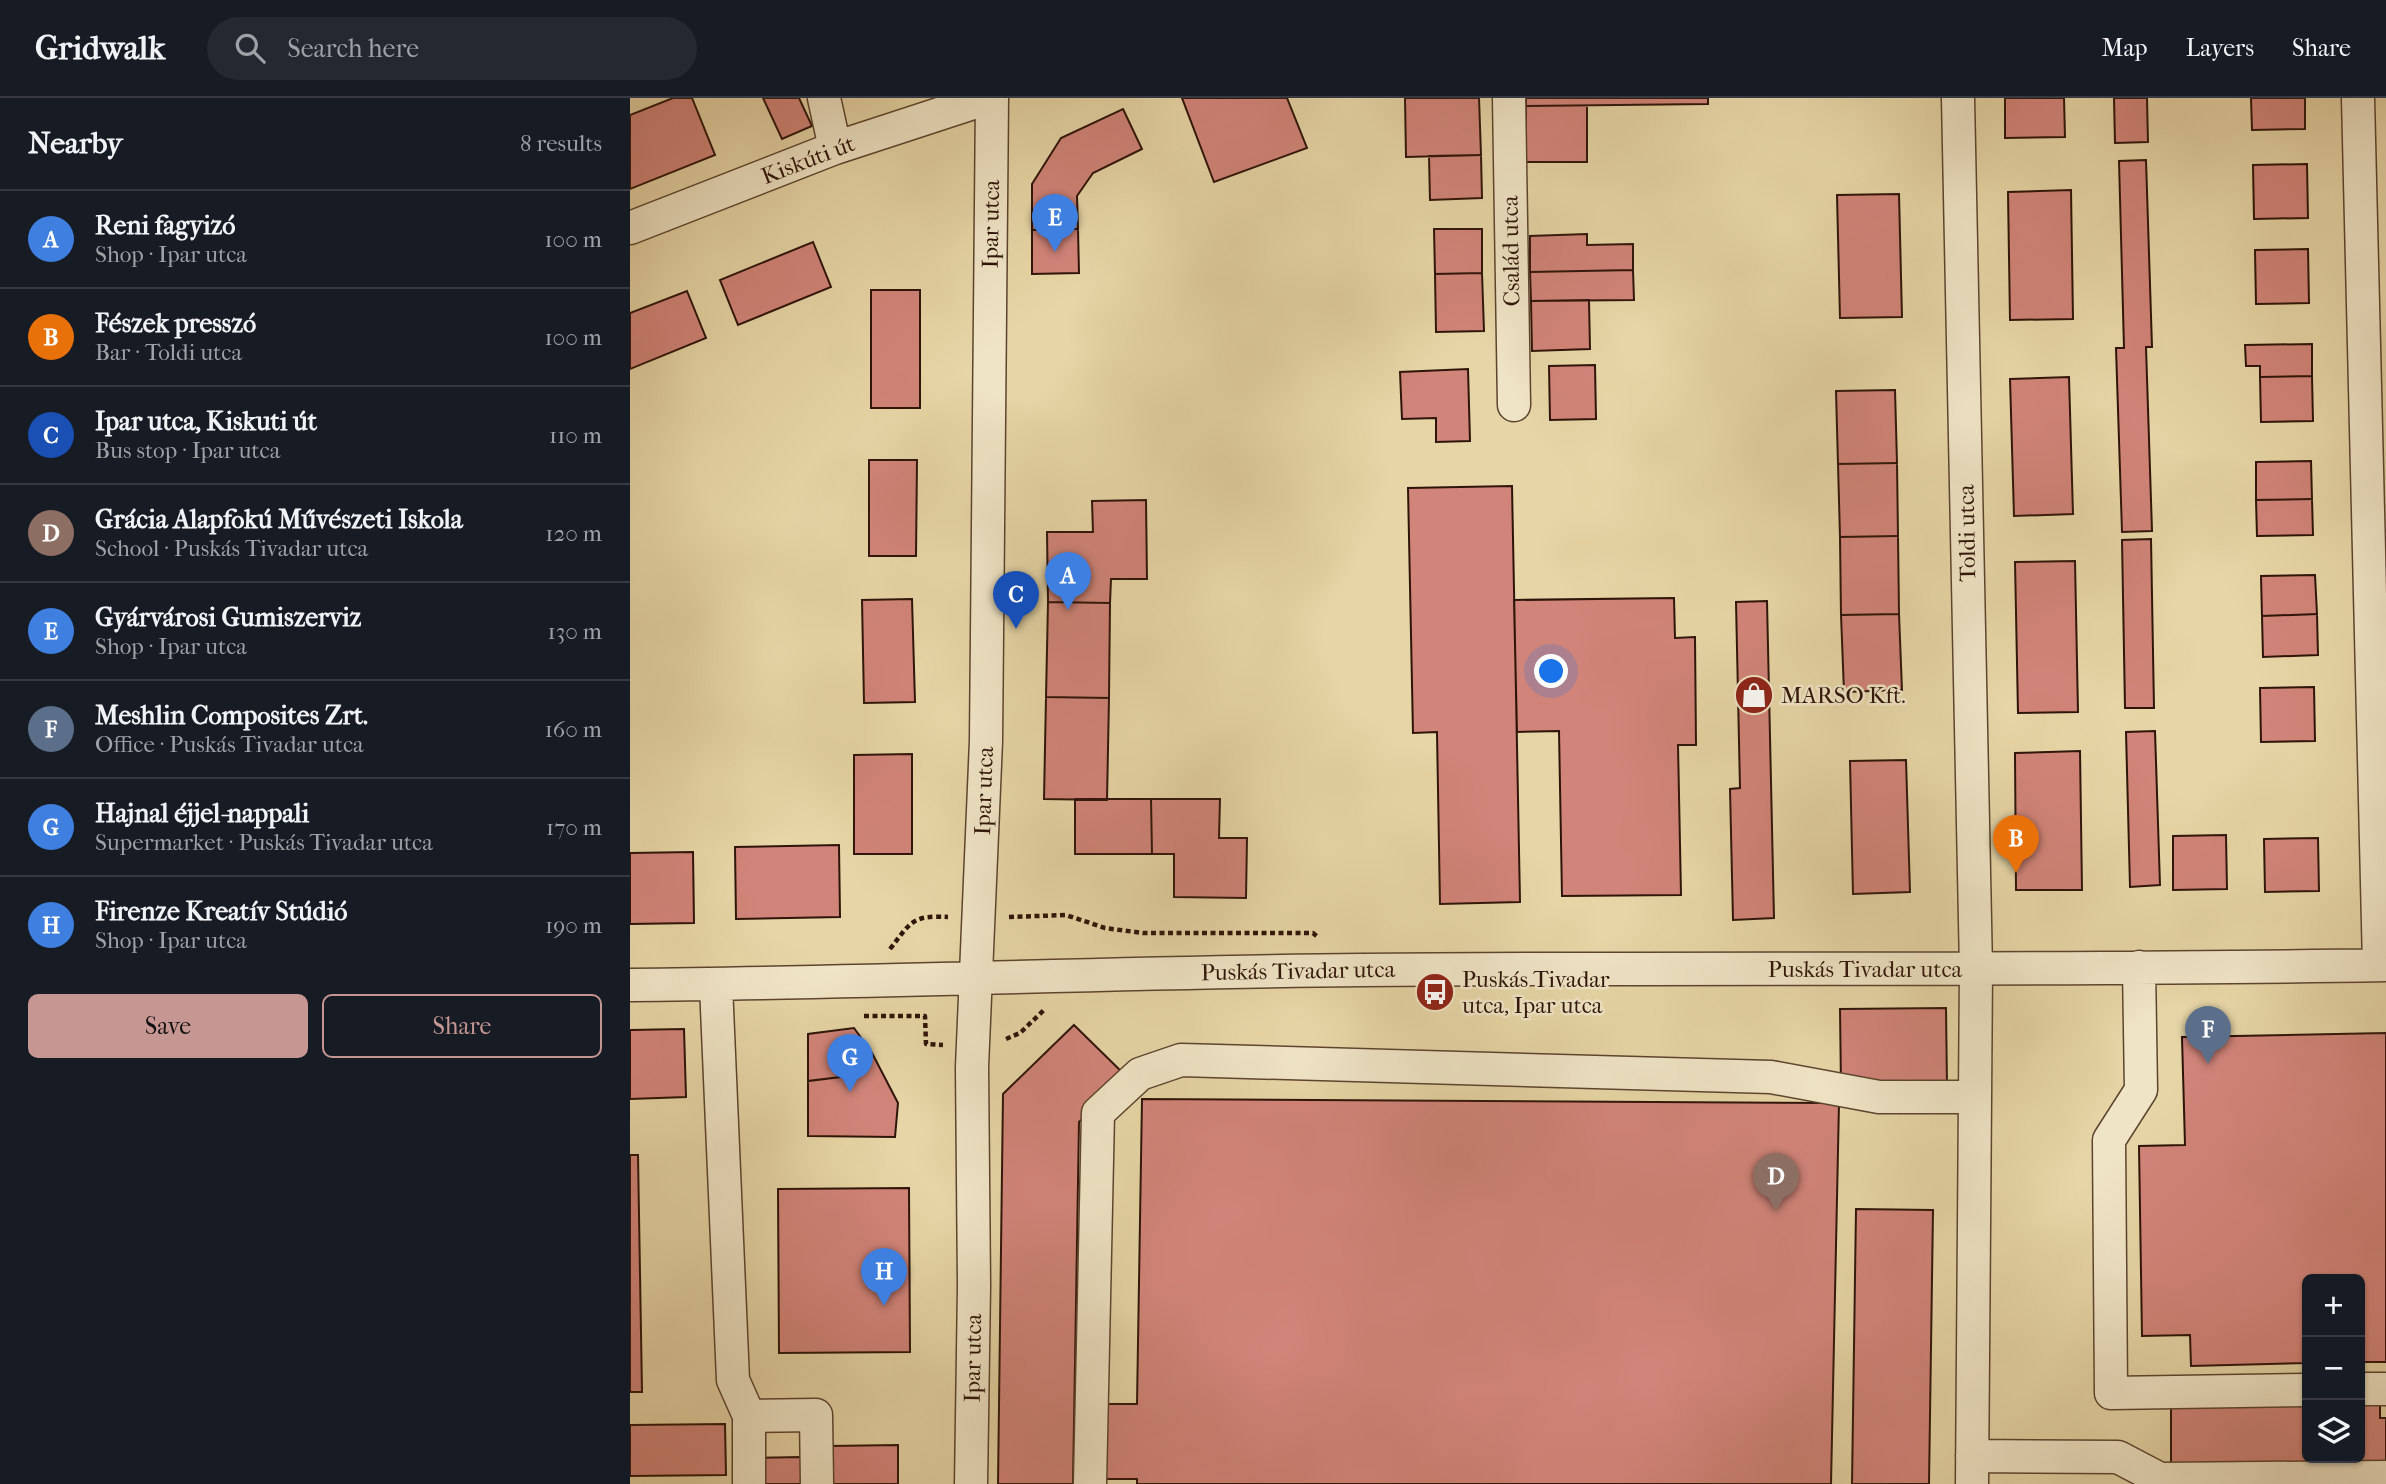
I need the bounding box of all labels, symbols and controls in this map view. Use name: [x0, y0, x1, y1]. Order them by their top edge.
search box: [207, 17, 697, 80]
text: Gridwalk: [35, 29, 165, 68]
icon: search: [231, 29, 269, 67]
text: Search here: [287, 33, 419, 64]
text: Map: [2102, 34, 2148, 62]
text: Layers: [2186, 34, 2254, 62]
text: Share: [2292, 34, 2351, 62]
text: Nearby: [28, 126, 123, 161]
text: 8 results: [520, 130, 602, 157]
street label: Kiskúti út: [757, 130, 859, 190]
street label: Ipar utca: [977, 179, 1005, 269]
pin: E: [1032, 194, 1078, 252]
street label: Család utca: [1497, 195, 1525, 307]
text: Reni fagyizó: [95, 210, 235, 241]
text: A: [44, 226, 58, 253]
text: 100 m: [544, 226, 602, 253]
text: Shop · Ipar utca: [95, 241, 247, 268]
text: Fészek presszó: [95, 308, 256, 339]
text: B: [44, 324, 58, 351]
text: 100 m: [544, 324, 602, 351]
text: Bar · Toldi utca: [95, 339, 242, 366]
text: Ipar utca, Kiskuti út: [95, 406, 317, 437]
text: C: [43, 422, 59, 449]
text: 110 m: [549, 422, 602, 449]
text: Bus stop · Ipar utca: [95, 437, 280, 464]
street label: Toldi utca: [1953, 484, 1981, 582]
text: Grácia Alapfokú Művészeti Iskola: [95, 504, 463, 535]
text: D: [42, 520, 60, 547]
text: 120 m: [545, 520, 602, 547]
text: School · Puskás Tivadar utca: [95, 535, 368, 562]
pin: A: [1045, 552, 1091, 610]
pin: C: [993, 571, 1039, 629]
text: Gyárvárosi Gumiszerviz: [95, 602, 361, 633]
text: E: [44, 618, 58, 645]
text: 130 m: [548, 618, 602, 645]
text: Shop · Ipar utca: [95, 633, 247, 660]
your location: [1534, 654, 1568, 688]
shop icon: MARSO Kft.: [1733, 674, 1775, 716]
place label: MARSO Kft.: [1781, 682, 1906, 709]
text: Meshlin Composites Zrt.: [95, 700, 368, 731]
text: F: [45, 716, 57, 743]
text: 160 m: [545, 716, 602, 743]
text: Office · Puskás Tivadar utca: [95, 731, 364, 758]
street label: Ipar utca: [969, 746, 999, 836]
text: Hajnal éjjel-nappali: [95, 798, 309, 829]
text: G: [43, 814, 59, 841]
text: 170 m: [546, 814, 602, 841]
pin: B: [1993, 815, 2039, 873]
text: Supermarket · Puskás Tivadar utca: [95, 829, 433, 856]
text: Firenze Kreatív Stúdió: [95, 896, 347, 927]
text: H: [42, 912, 60, 939]
text: 190 m: [545, 912, 602, 939]
text: Shop · Ipar utca: [95, 927, 247, 954]
street label: Puskás Tivadar utca: [1201, 956, 1396, 986]
street label: Puskás Tivadar utca: [1768, 956, 1963, 983]
place label: Puskás Tivadar utca, Ipar utca: [1461, 966, 1610, 1019]
bus stop icon: Puskás Tivadar utca, Ipar utca: [1414, 971, 1456, 1013]
button: Save: [28, 994, 308, 1058]
button: Share: [322, 994, 602, 1058]
pin: F: [2185, 1006, 2231, 1064]
pin: G: [827, 1034, 873, 1092]
pin: D: [1753, 1153, 1799, 1211]
pin: H: [861, 1248, 907, 1306]
map controls: [2302, 1274, 2365, 1463]
button: +: [2302, 1274, 2365, 1337]
street label: Ipar utca: [959, 1313, 987, 1403]
button: −: [2302, 1337, 2365, 1400]
button: layers: [2302, 1400, 2365, 1463]

